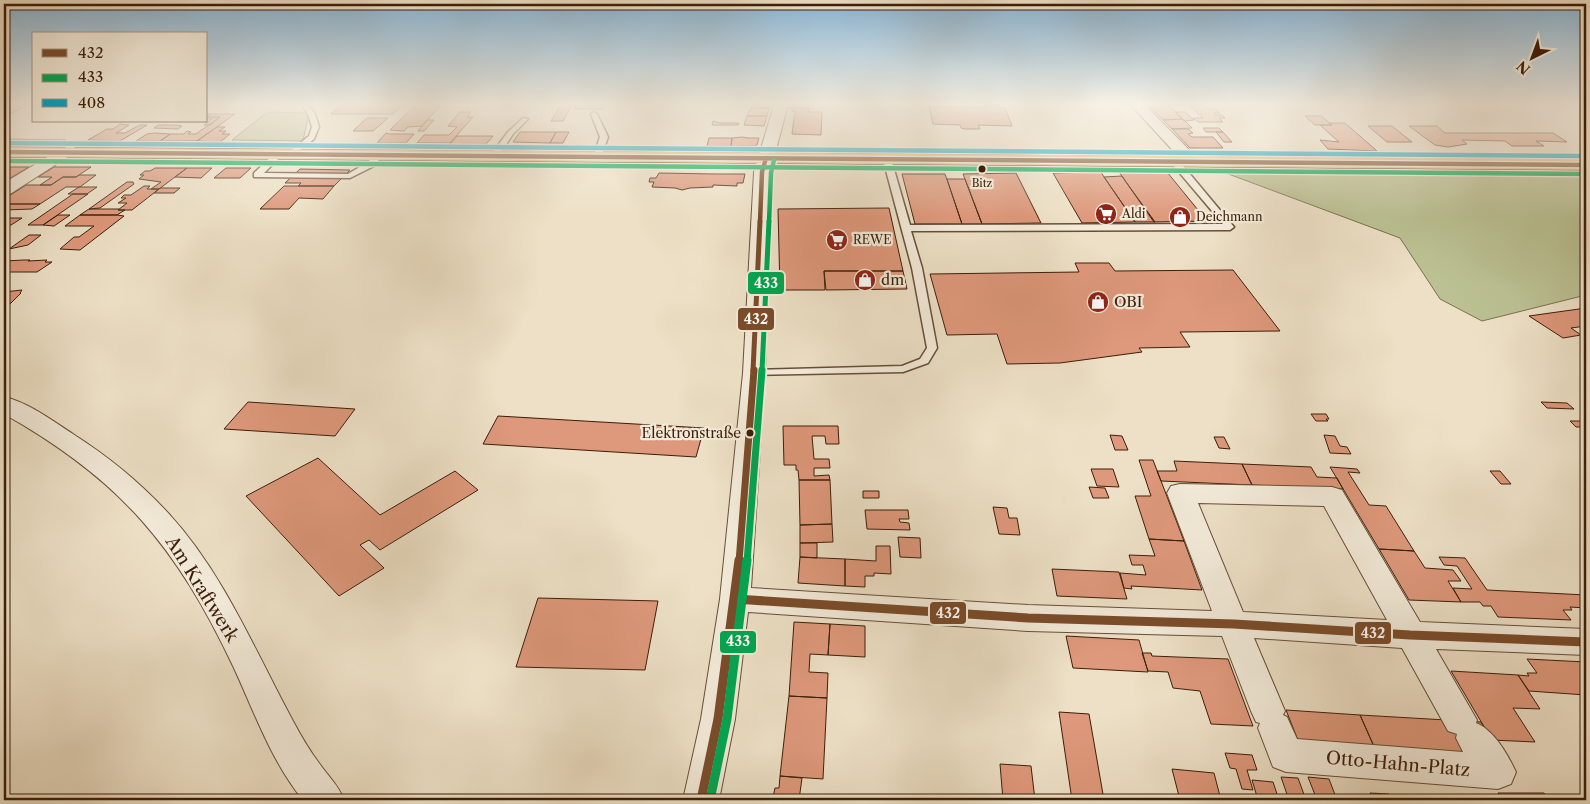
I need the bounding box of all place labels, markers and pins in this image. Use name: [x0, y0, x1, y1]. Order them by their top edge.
marker: Bitz: [977, 164, 987, 174]
place label: Bitz: [972, 176, 993, 190]
supermarket icon: Aldi: [1094, 202, 1118, 226]
shop icon: Deichmann: [1168, 205, 1192, 229]
place label: Aldi: [1121, 206, 1146, 221]
place label: Deichmann: [1196, 209, 1263, 224]
supermarket icon: REWE: [825, 228, 849, 252]
place label: REWE: [853, 232, 891, 247]
shop icon: dm: [853, 268, 877, 292]
place label: dm: [881, 270, 904, 289]
shop icon: OBI: [1086, 290, 1110, 314]
place label: OBI: [1114, 292, 1142, 311]
place label: Elektronstraße: [642, 424, 741, 442]
marker: Elektronstraße: [745, 428, 755, 438]

